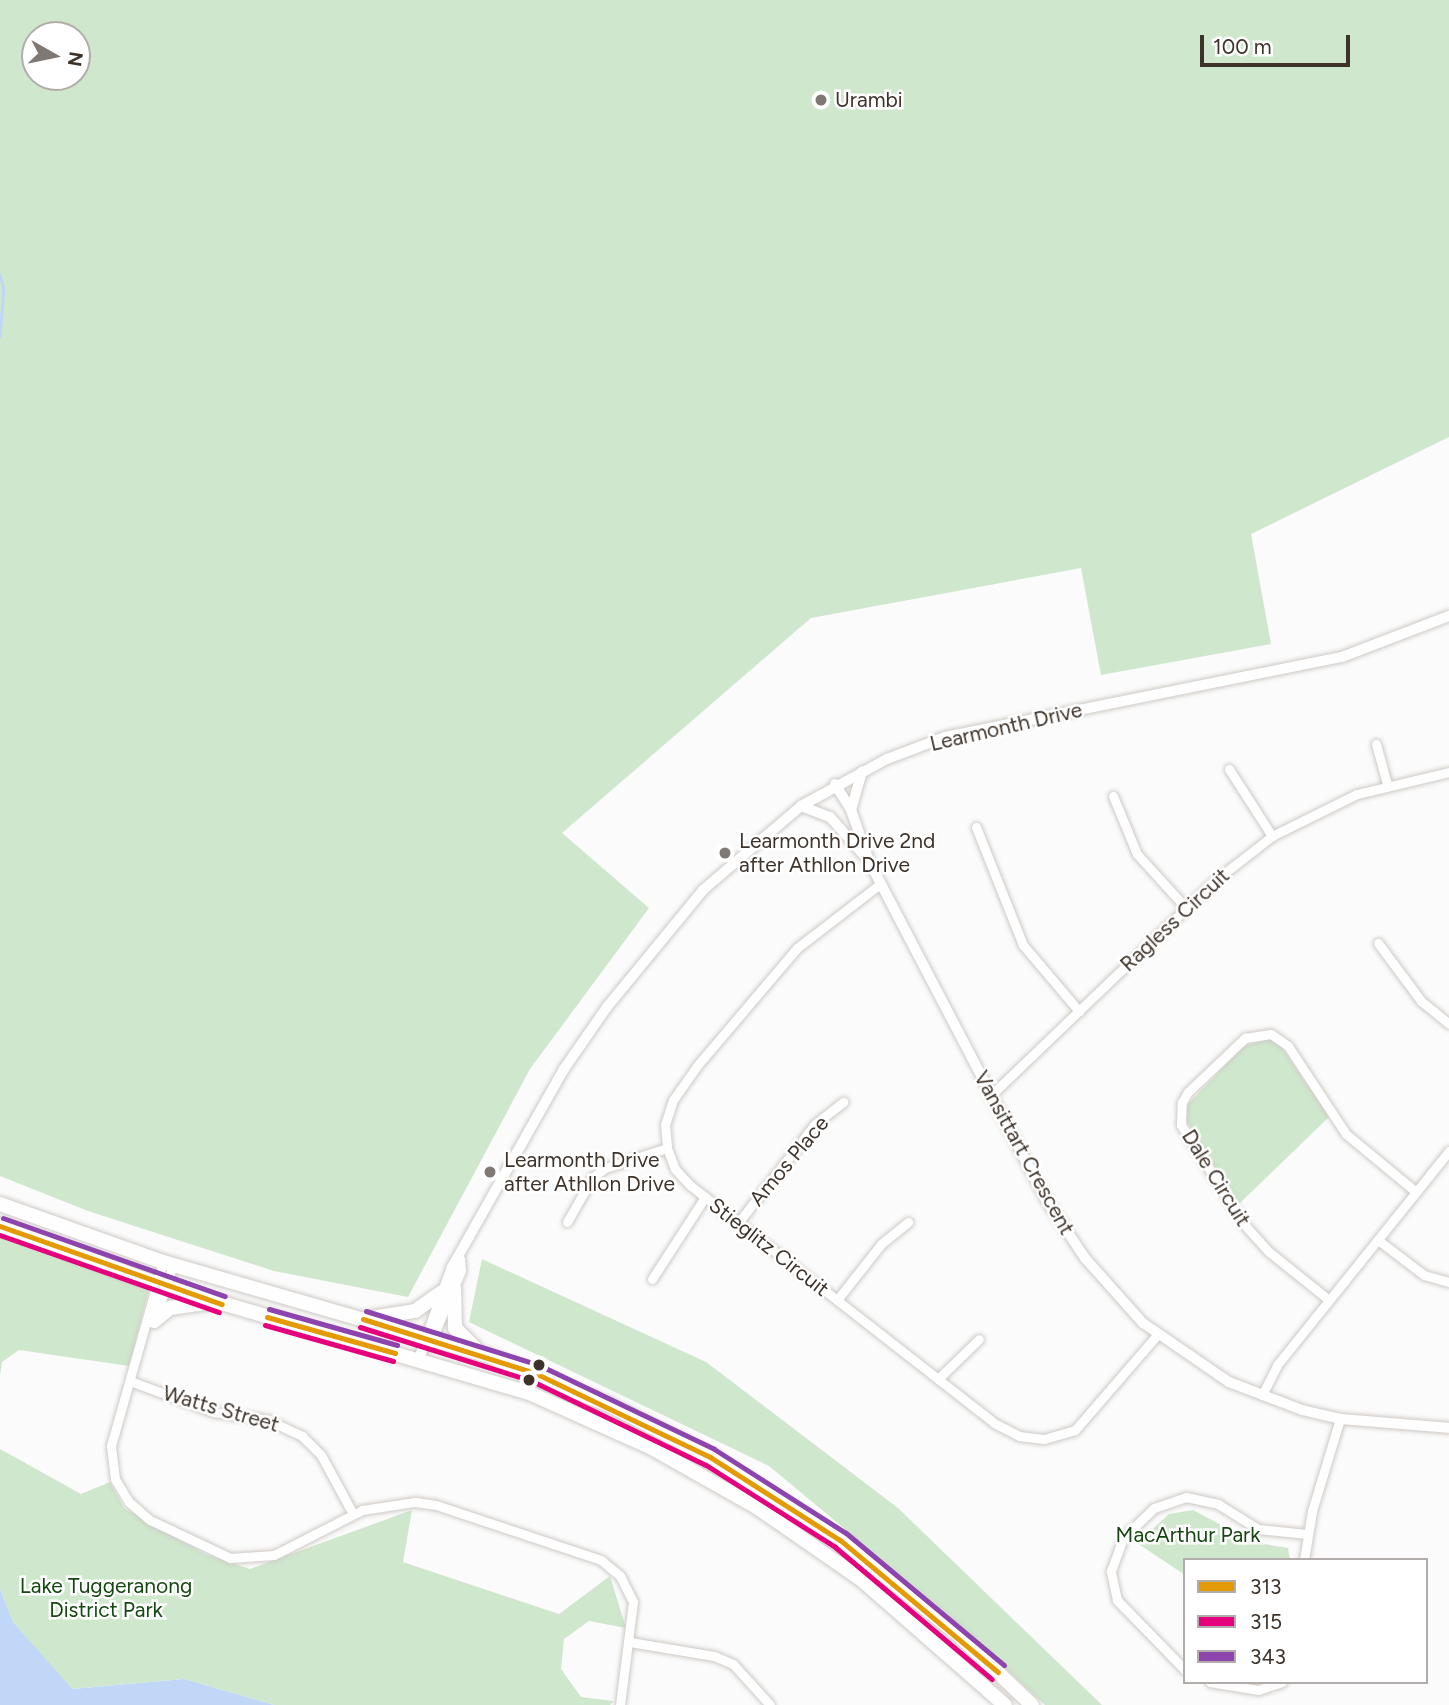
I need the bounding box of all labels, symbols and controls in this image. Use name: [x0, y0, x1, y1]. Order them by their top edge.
north arrow: [21, 21, 91, 91]
scale bar: [1204, 21, 1354, 65]
text: 100 m: [1213, 34, 1272, 59]
text: N: [63, 50, 88, 68]
place label: Urambi: [835, 87, 903, 113]
marker: Urambi: [813, 92, 829, 108]
street label: Learmonth Drive: [927, 697, 1085, 757]
place label: Learmonth Drive 2nd after Athllon Drive: [739, 828, 935, 878]
marker: Learmonth Drive 2nd after Athllon Drive: [717, 845, 733, 861]
street label: Ragless Circuit: [1115, 863, 1235, 977]
street label: Vansittart Crescent: [968, 1067, 1080, 1239]
street label: Amos Place: [744, 1111, 834, 1211]
street label: Dale Circuit: [1176, 1125, 1256, 1231]
place label: Learmonth Drive after Athllon Drive: [504, 1147, 675, 1197]
marker: Learmonth Drive after Athllon Drive: [482, 1164, 498, 1180]
street label: Stieglitz Circuit: [704, 1192, 834, 1302]
unlabelled marker: [532, 1358, 546, 1372]
unlabelled marker: [522, 1373, 536, 1387]
street label: Watts Street: [160, 1380, 282, 1438]
park label: MacArthur Park: [1116, 1522, 1260, 1548]
legend: [1183, 1558, 1428, 1684]
park label: Lake Tuggeranong District Park: [20, 1573, 192, 1623]
text: 313: [1250, 1574, 1282, 1599]
text: 315: [1250, 1609, 1282, 1634]
text: 343: [1250, 1644, 1286, 1669]

